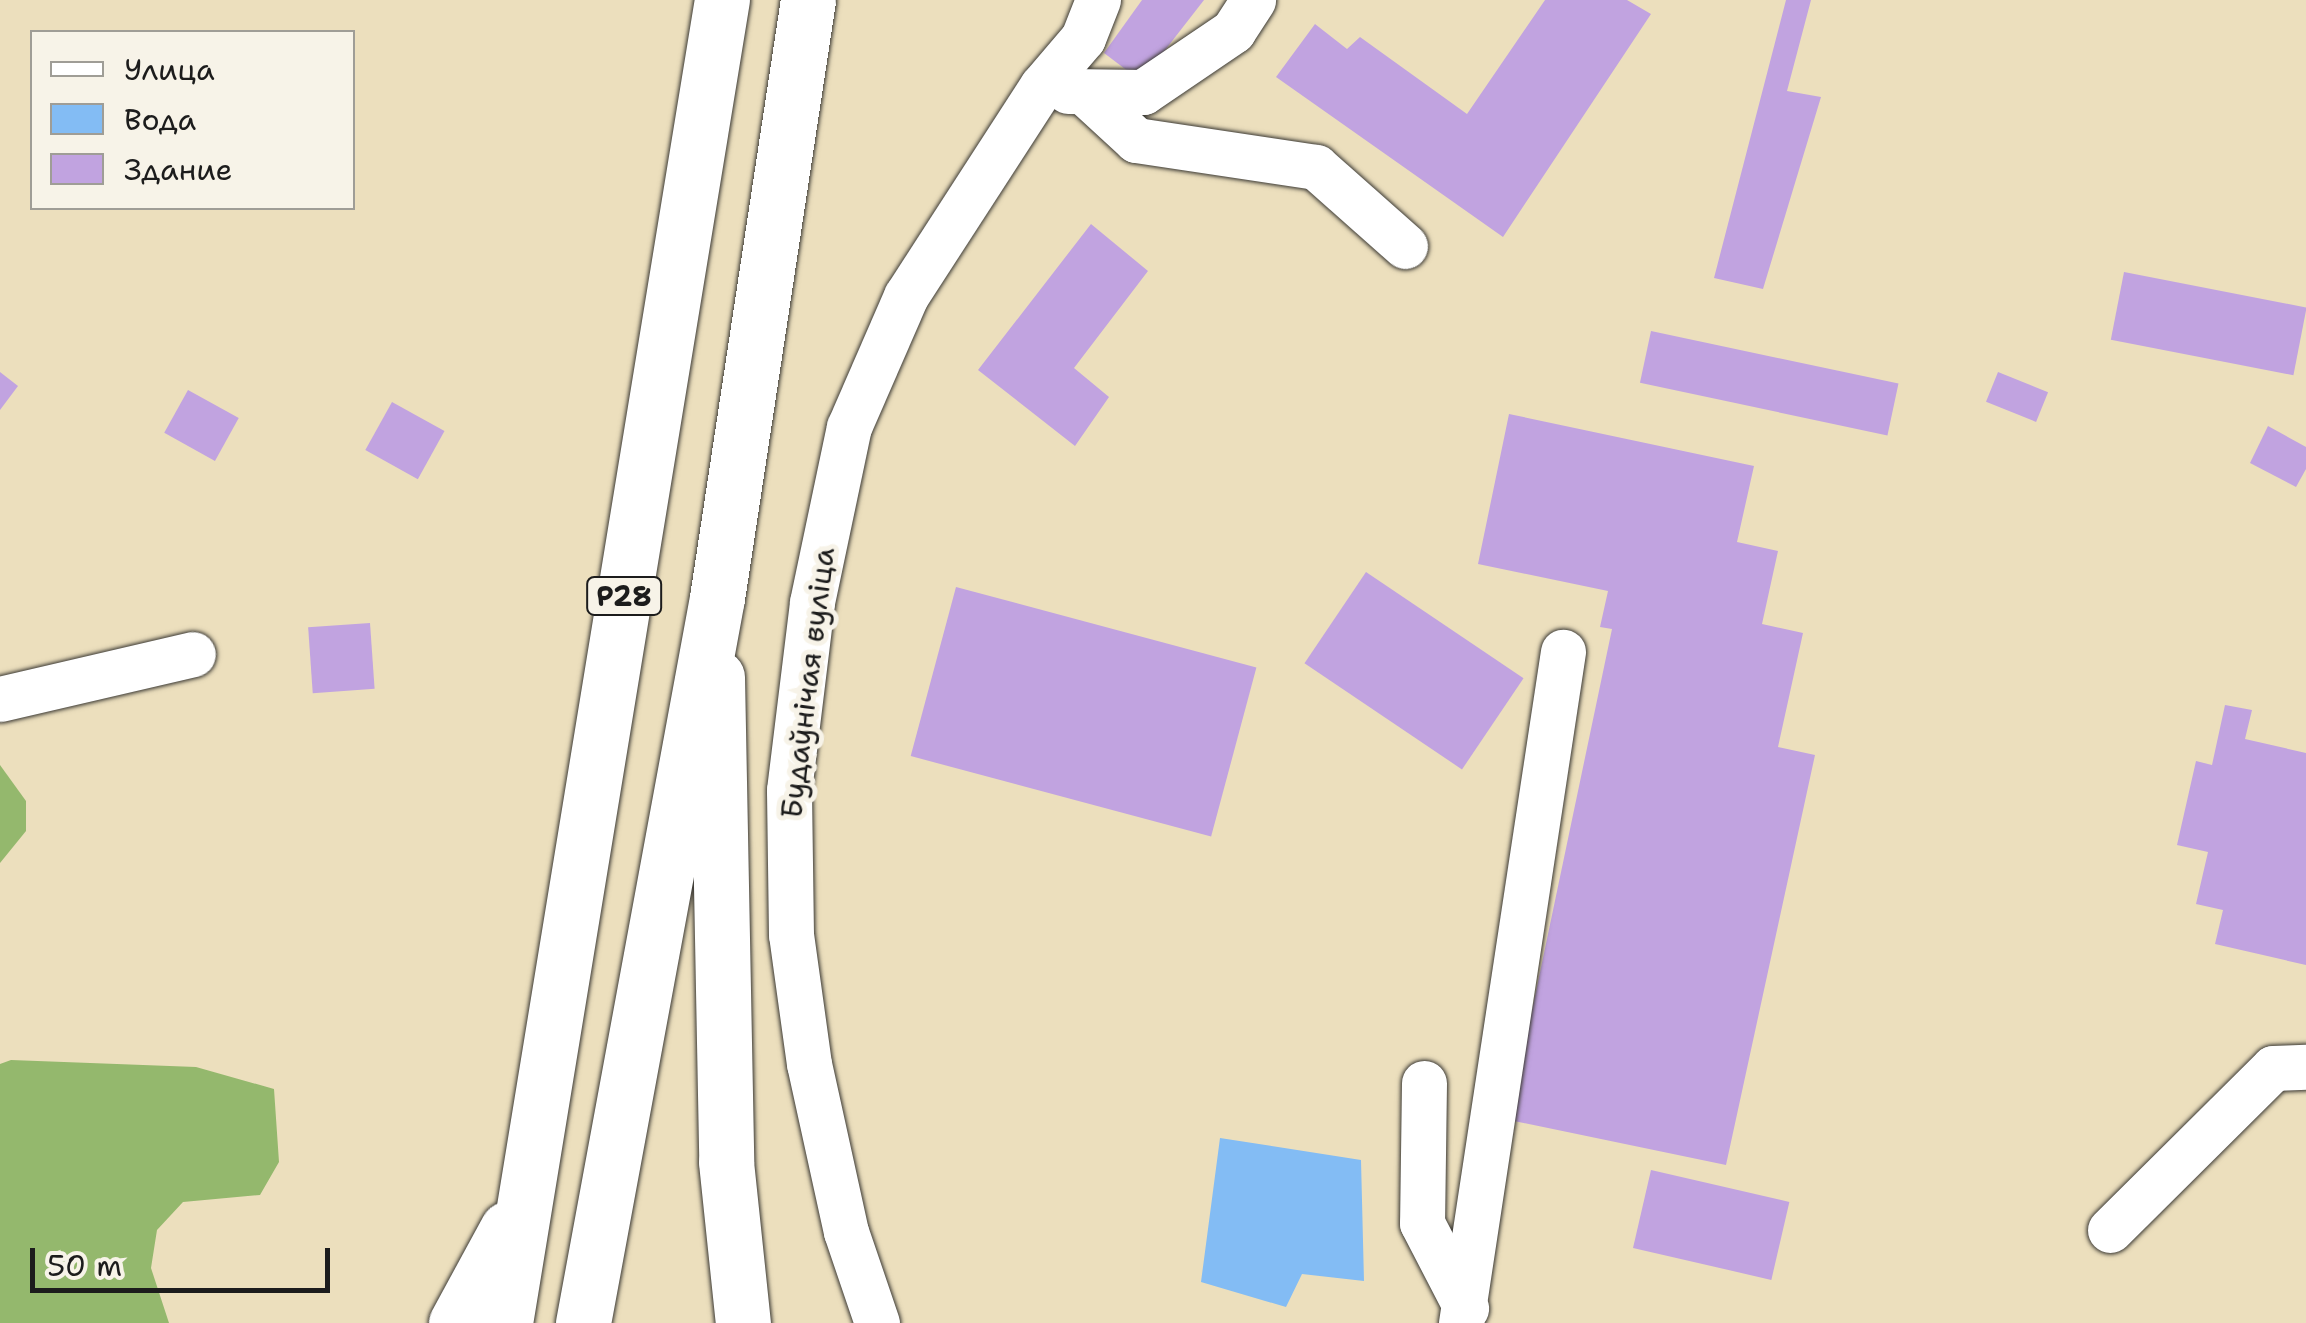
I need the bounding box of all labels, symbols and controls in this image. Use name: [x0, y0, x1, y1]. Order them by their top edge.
legend: [30, 30, 355, 210]
text: Улица: [124, 49, 215, 90]
text: Вода: [124, 99, 196, 140]
text: Здание: [124, 149, 233, 190]
street label: Будаўнічая вуліца: [774, 545, 842, 821]
road number: Р28: [584, 573, 664, 619]
scale bar: [35, 1228, 335, 1290]
text: 50 m: [47, 1245, 122, 1286]

